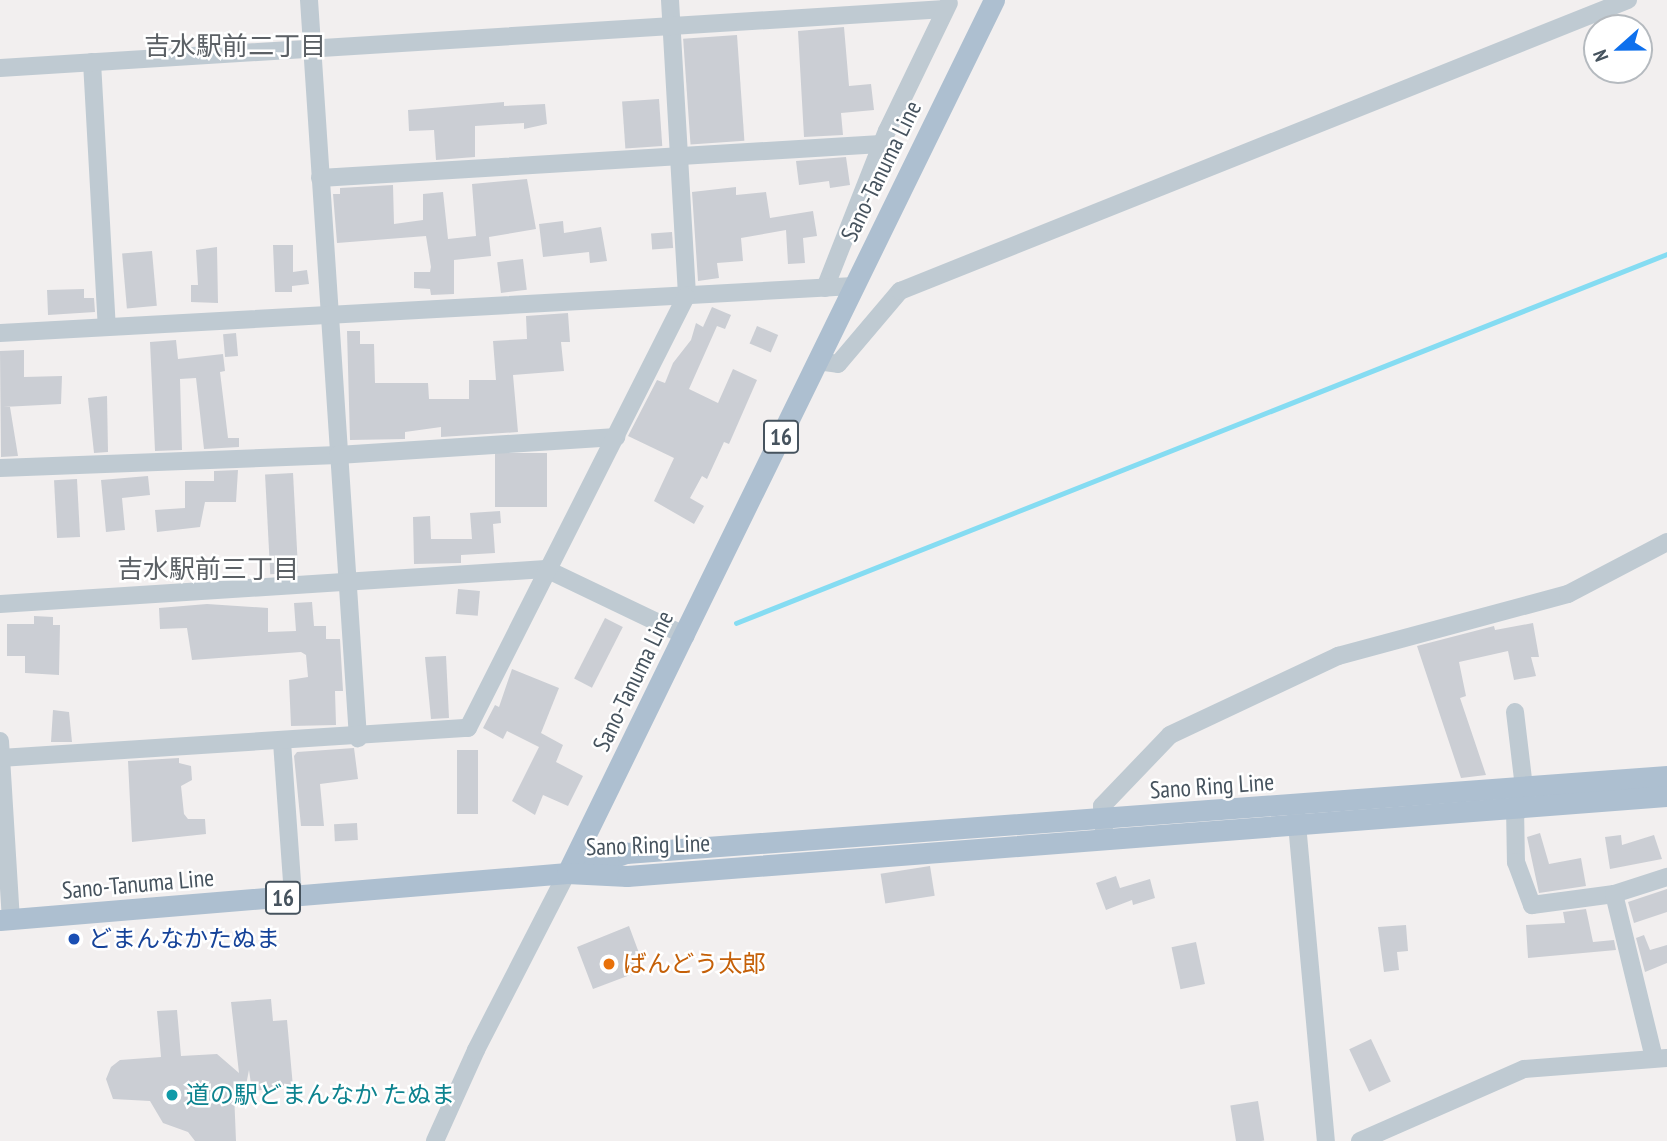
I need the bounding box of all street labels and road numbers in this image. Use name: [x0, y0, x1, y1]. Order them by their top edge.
street label: Sano-Tanuma Line: [835, 96, 927, 246]
road number: 16: [762, 418, 800, 457]
street label: Sano-Tanuma Line: [587, 606, 679, 756]
street label: Sano Ring Line: [1149, 767, 1275, 805]
street label: Sano Ring Line: [585, 828, 711, 862]
street label: Sano-Tanuma Line: [61, 863, 215, 905]
road number: 16: [264, 878, 302, 917]

